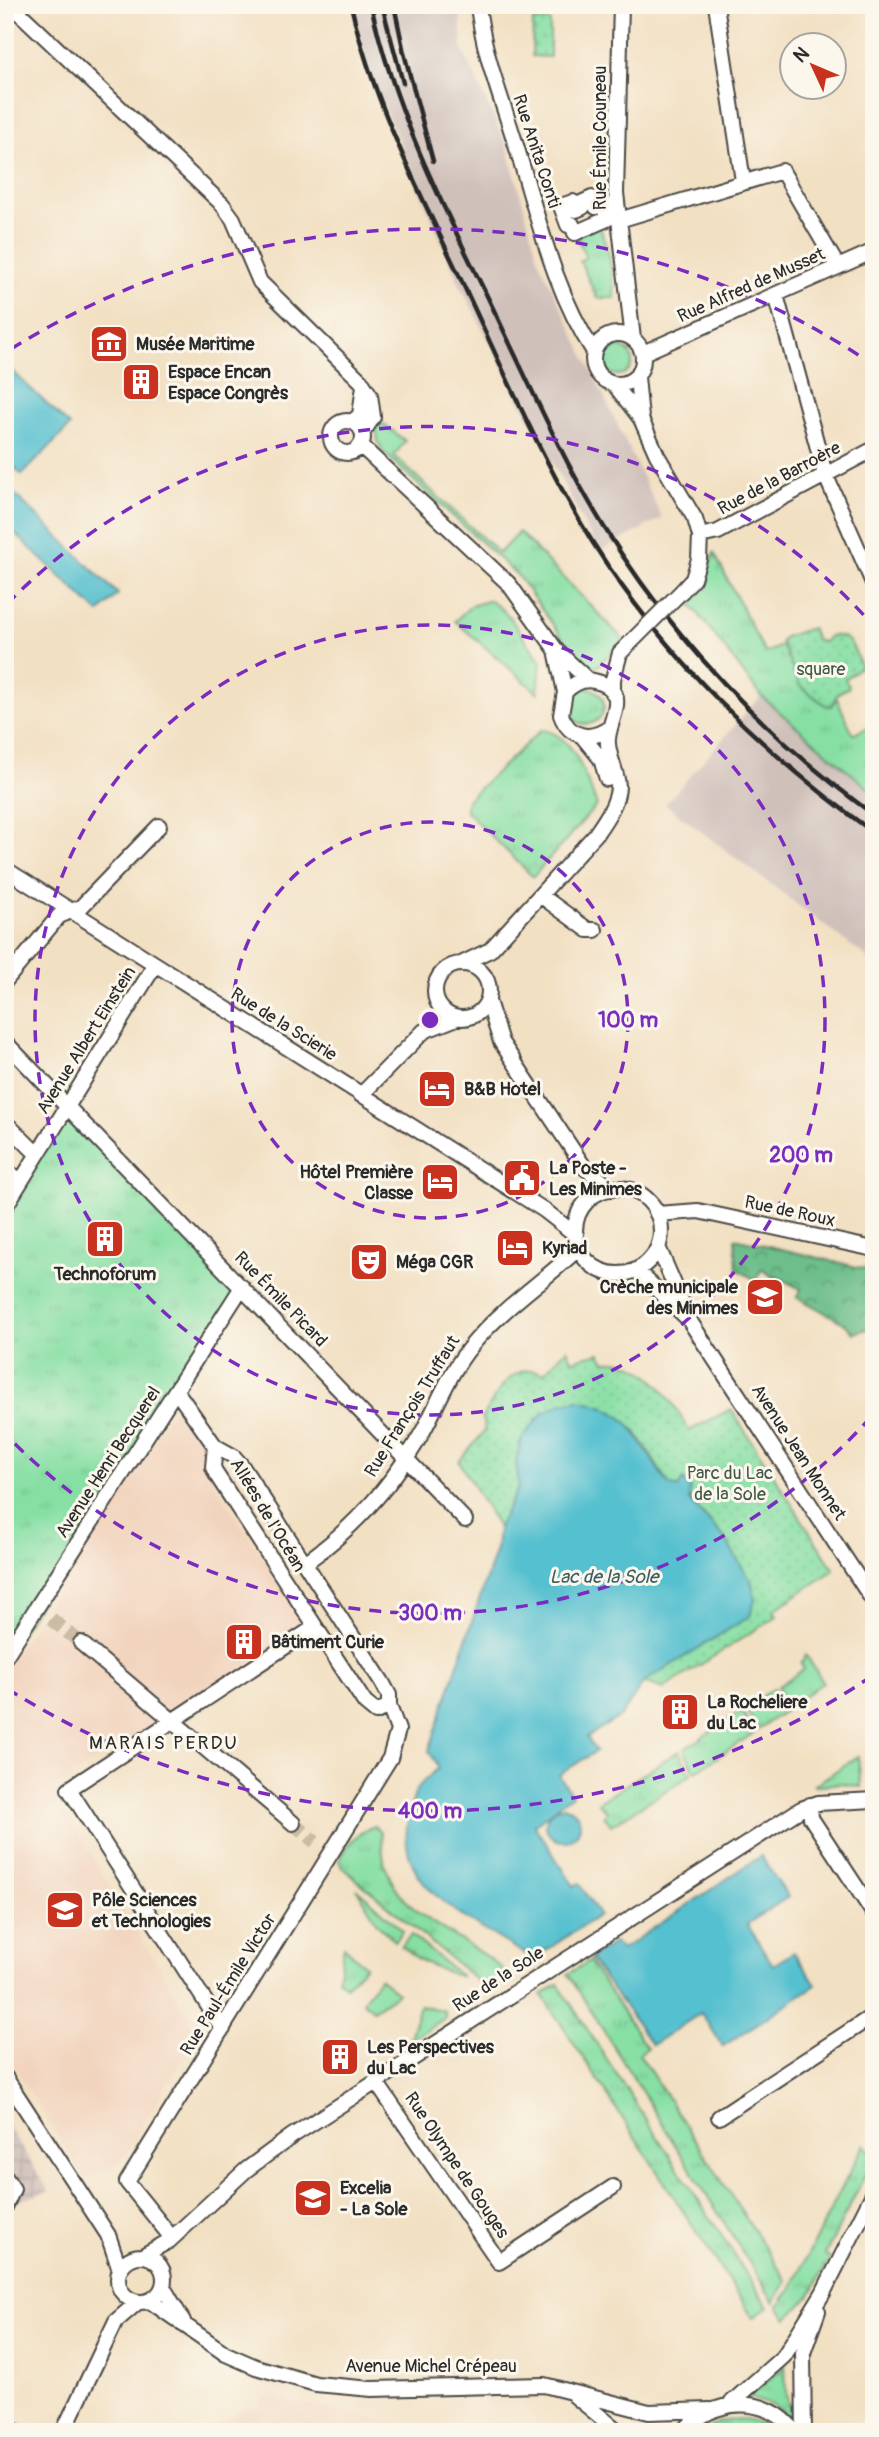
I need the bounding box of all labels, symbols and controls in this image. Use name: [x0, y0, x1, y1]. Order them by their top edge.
north arrow: [778, 32, 848, 102]
text: N: [788, 42, 815, 68]
street label: Rue Émile Couneau: [589, 66, 612, 210]
street label: Rue Anita Conti: [507, 92, 566, 211]
street label: Rue Alfred de Musset: [674, 242, 829, 328]
museum icon: Musée Maritime: [88, 323, 130, 365]
place label: Musée Maritime: [136, 333, 255, 356]
building icon: Espace Encan Espace Congrès: [120, 361, 162, 403]
place label: Espace Encan Espace Congrès: [168, 361, 289, 405]
street label: Rue de la Barroère: [714, 436, 845, 520]
park label: square: [797, 658, 846, 681]
street label: Avenue Albert Einstein: [32, 962, 141, 1118]
street label: Rue de la Scierie: [226, 983, 341, 1066]
text: 100 m: [598, 1007, 658, 1034]
centre of rings: [418, 1008, 442, 1032]
hotel icon: B&B Hotel: [416, 1068, 458, 1110]
place label: B&B Hotel: [464, 1078, 541, 1101]
text: 200 m: [769, 1142, 833, 1169]
public building icon: La Poste - Les Minimes: [501, 1157, 543, 1199]
place label: La Poste - Les Minimes: [549, 1157, 643, 1201]
place label: Hôtel Première Classe: [299, 1161, 414, 1205]
hotel icon: Hôtel Première Classe: [419, 1161, 461, 1203]
street label: Rue de Roux: [742, 1191, 837, 1232]
building icon: Technoforum: [84, 1218, 126, 1260]
hotel icon: Kyriad: [494, 1227, 536, 1269]
place label: Kyriad: [542, 1237, 588, 1260]
theatre icon: Méga CGR: [348, 1241, 390, 1283]
street label: Rue Émile Picard: [229, 1247, 332, 1352]
place label: Méga CGR: [396, 1251, 474, 1274]
place label: Technoforum: [53, 1263, 156, 1286]
place label: Crèche municipale des Minimes: [600, 1276, 739, 1320]
school or university icon: Crèche municipale des Minimes: [744, 1276, 786, 1318]
street label: Rue François Truffaut: [360, 1331, 466, 1481]
street label: Avenue Jean Monnet: [746, 1380, 852, 1525]
street label: Avenue Henri Becquerel: [51, 1382, 166, 1542]
street label: Allées de l'Océan: [225, 1454, 311, 1576]
park label: Parc du Lac de la Sole: [687, 1462, 773, 1506]
water label: Lac de la Sole: [550, 1565, 660, 1589]
text: 300 m: [398, 1600, 462, 1627]
building icon: Bâtiment Curie: [223, 1621, 265, 1663]
place label: Bâtiment Curie: [271, 1631, 385, 1654]
building icon: La Rocheliere du Lac: [659, 1691, 701, 1733]
place label: La Rocheliere du Lac: [707, 1691, 808, 1735]
district label: MARAIS PERDU: [89, 1731, 239, 1755]
text: 400 m: [398, 1798, 462, 1825]
school or university icon: Pôle Sciences et Technologies: [44, 1889, 86, 1931]
place label: Pôle Sciences et Technologies: [91, 1889, 212, 1933]
street label: Rue Paul-Émile Victor: [175, 1908, 282, 2060]
street label: Rue de la Sole: [448, 1941, 548, 2017]
building icon: Les Perspectives du Lac: [319, 2036, 361, 2078]
place label: Les Perspectives du Lac: [367, 2036, 495, 2080]
street label: Rue Olympe de Gouges: [399, 2088, 514, 2243]
school or university icon: Excelia - La Sole: [292, 2177, 334, 2219]
place label: Excelia - La Sole: [340, 2177, 408, 2221]
street label: Avenue Michel Crépeau: [345, 2355, 517, 2378]

